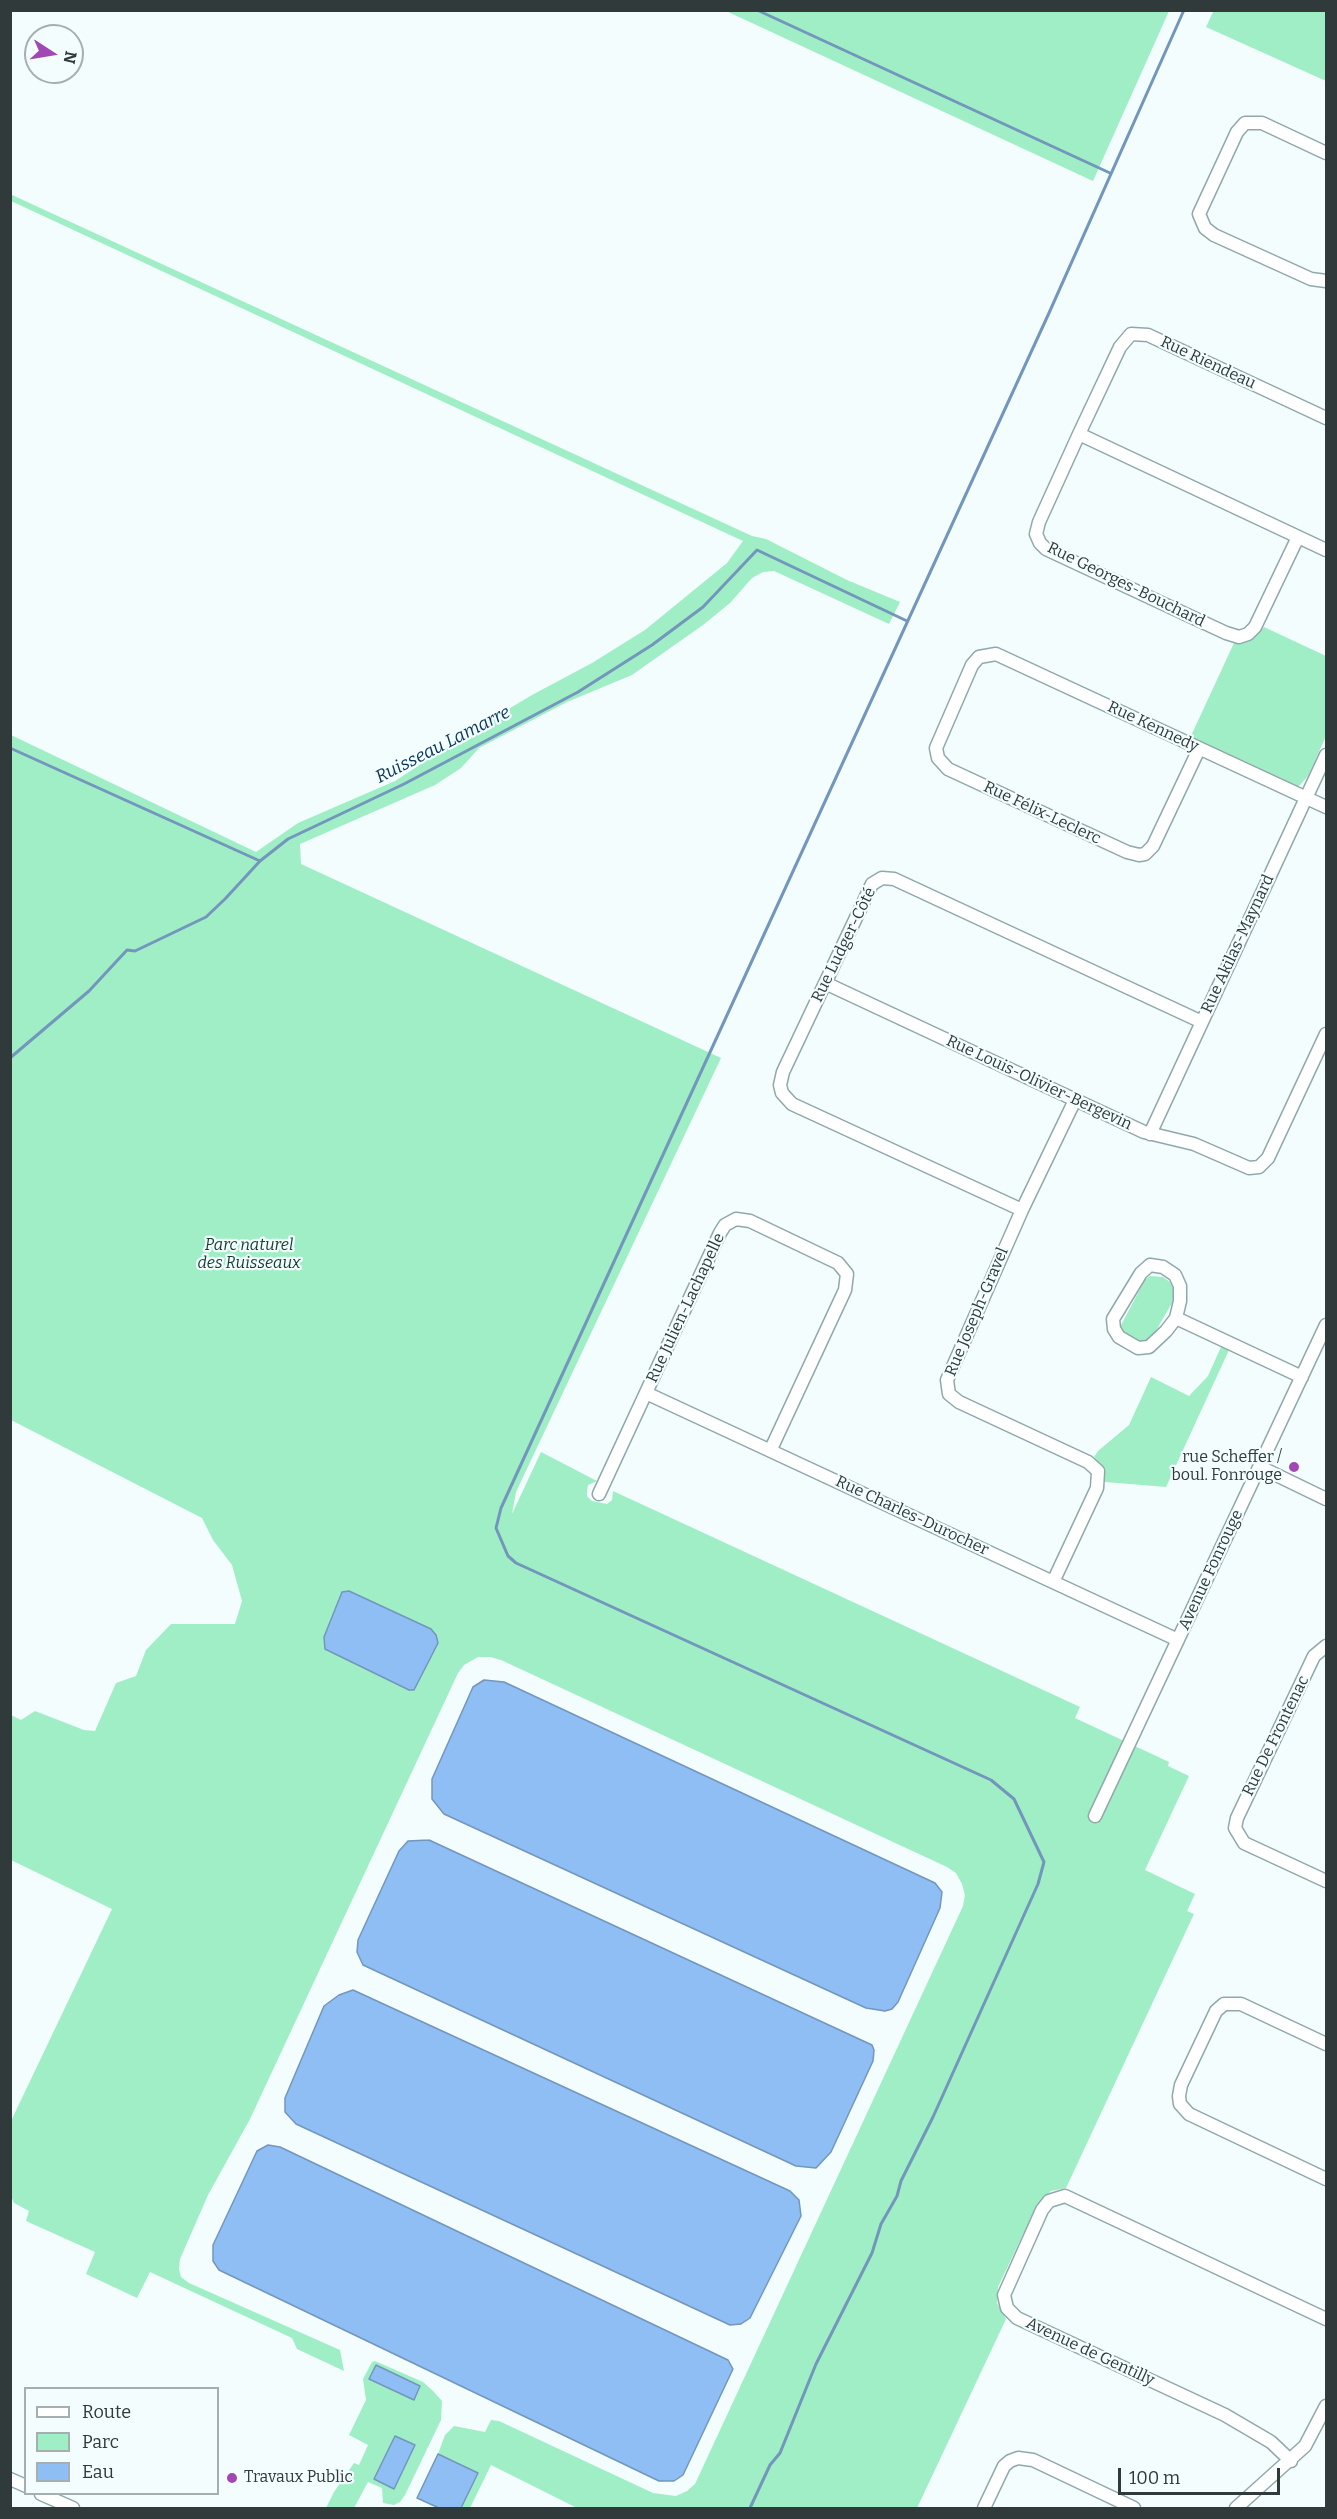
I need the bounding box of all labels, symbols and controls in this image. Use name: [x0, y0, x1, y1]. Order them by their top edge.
north arrow: [24, 24, 84, 84]
text: N: [60, 49, 81, 65]
street label: Rue Riendeau: [1157, 333, 1259, 393]
street label: Rue Georges-Bouchard: [1044, 538, 1208, 632]
street label: Rue Kennedy: [1104, 698, 1202, 756]
water label: Ruisseau Lamarre: [372, 702, 514, 788]
street label: Rue Félix-Leclerc: [980, 777, 1104, 849]
street label: Rue Akilas-Maynard: [1197, 872, 1279, 1016]
street label: Rue Ludger-Côté: [808, 884, 880, 1006]
street label: Rue Louis-Olivier-Bergevin: [943, 1031, 1135, 1135]
street label: Rue Julien-Lachapelle: [643, 1230, 729, 1386]
park label: Parc naturel des Ruisseaux: [197, 1236, 301, 1274]
street label: Rue Joseph-Gravel: [941, 1245, 1013, 1379]
place label: rue Scheffer / boul. Fonrouge: [1172, 1448, 1282, 1486]
marker: rue Scheffer / boul. Fonrouge: [1287, 1460, 1301, 1474]
street label: Rue Charles-Durocher: [832, 1472, 992, 1560]
street label: Avenue Fonrouge: [1175, 1507, 1247, 1633]
street label: Rue De Frontenac: [1239, 1673, 1313, 1799]
street label: Avenue de Gentilly: [1023, 2314, 1157, 2390]
legend: [24, 2387, 219, 2495]
text: Route: [82, 2401, 131, 2423]
text: Parc: [82, 2431, 119, 2453]
scale bar: [1121, 2456, 1283, 2494]
text: Eau: [82, 2461, 114, 2483]
text: 100 m: [1129, 2467, 1180, 2489]
place label: Travaux Public: [244, 2468, 353, 2488]
marker: Travaux Public: [225, 2471, 239, 2485]

